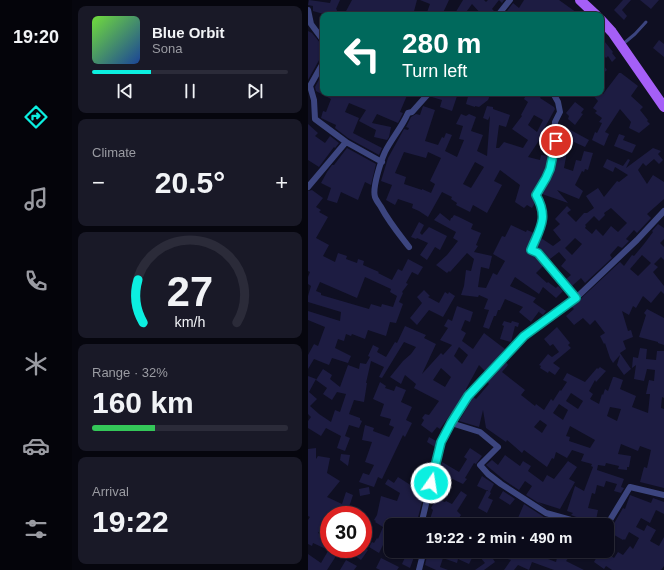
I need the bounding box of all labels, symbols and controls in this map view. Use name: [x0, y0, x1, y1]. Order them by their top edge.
text: Blue Orbit: [152, 24, 225, 41]
text: 19:20: [13, 27, 59, 47]
icon: left: [336, 28, 388, 80]
text: 280 m: [402, 28, 481, 59]
text: Sona: [152, 41, 182, 56]
text: Turn left: [402, 61, 467, 81]
icon: previous: [114, 80, 136, 102]
icon: pause: [179, 80, 201, 102]
icon: next: [244, 80, 266, 102]
icon: directions: [22, 103, 50, 131]
pin: [539, 124, 573, 158]
icon: arrive: [545, 130, 567, 152]
text: Climate: [92, 145, 136, 160]
text: 20.5°: [155, 166, 225, 199]
text: −: [92, 170, 105, 195]
text: +: [275, 170, 288, 195]
icon: music: [22, 185, 50, 213]
icon: phone: [22, 267, 50, 295]
text: 27: [167, 268, 213, 315]
text: km/h: [175, 314, 206, 330]
icon: climate: [22, 350, 50, 378]
text: Range · 32%: [92, 365, 168, 380]
text: 160 km: [92, 386, 194, 419]
icon: car: [22, 432, 50, 460]
position arrow: [410, 462, 452, 504]
text: Arrival: [92, 484, 129, 499]
text: 19:22: [92, 505, 169, 538]
speed limit sign: 30: [320, 506, 372, 558]
icon: filters: [22, 515, 50, 543]
text: 19:22 · 2 min · 490 m: [426, 529, 572, 546]

